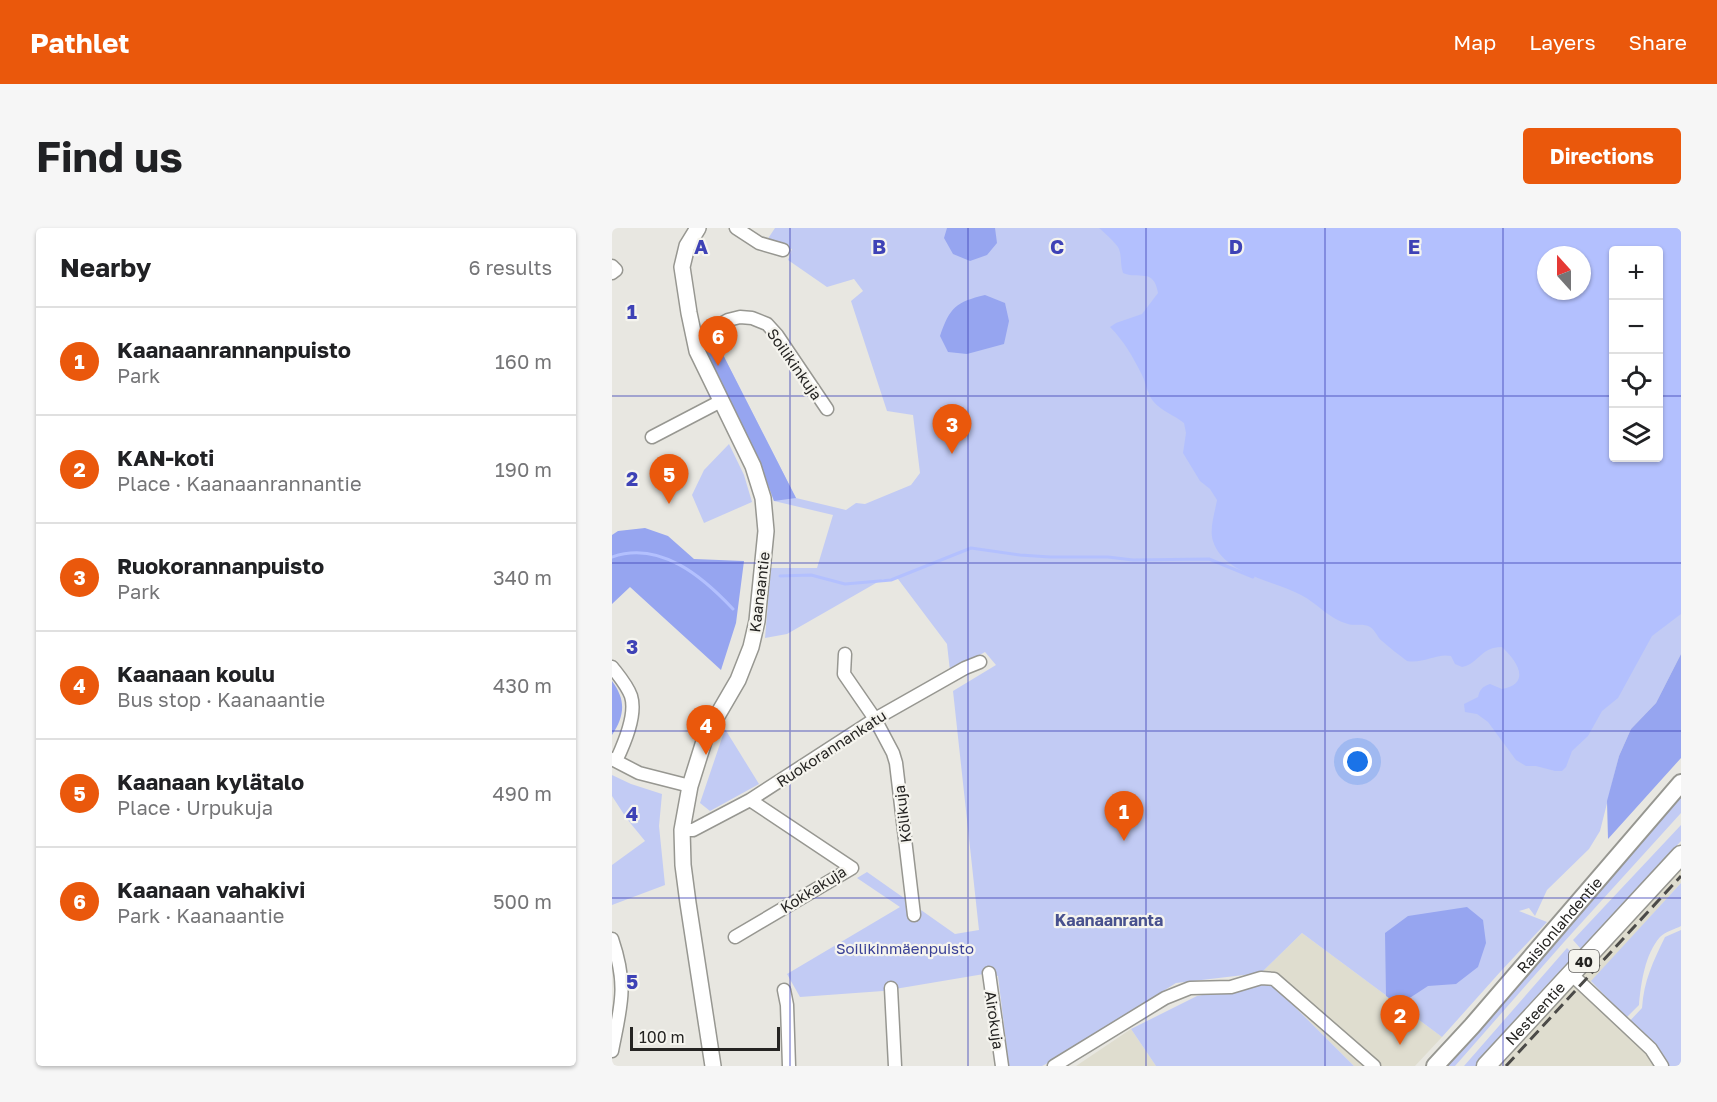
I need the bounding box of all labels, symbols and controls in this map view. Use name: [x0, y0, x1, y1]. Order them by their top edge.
text: Pathlet: [30, 26, 130, 59]
text: Map: [1453, 29, 1496, 55]
text: Layers: [1529, 29, 1596, 55]
text: Share: [1629, 29, 1687, 55]
button: Directions: [1523, 128, 1681, 184]
text: Find us: [36, 131, 183, 181]
text: A: [694, 234, 708, 258]
text: B: [872, 234, 886, 258]
text: C: [1050, 234, 1064, 258]
text: D: [1229, 234, 1243, 258]
text: E: [1408, 234, 1420, 258]
north arrow: [1537, 246, 1591, 300]
map controls: [1609, 246, 1663, 462]
button: +: [1609, 246, 1663, 300]
text: Nearby: [60, 252, 151, 283]
text: 6 results: [468, 255, 552, 279]
text: 1: [627, 299, 637, 323]
button: −: [1609, 300, 1663, 354]
pin: 6: [698, 316, 738, 366]
street label: Soilikinkuja: [764, 325, 826, 403]
text: Kaanaanrannanpuisto: [117, 336, 351, 363]
text: 1: [74, 349, 85, 373]
text: 160 m: [495, 349, 552, 373]
button: locate: [1609, 354, 1663, 408]
text: Park: [117, 363, 160, 387]
pin: 3: [932, 404, 972, 454]
button: layers: [1609, 408, 1663, 462]
text: KAN-koti: [117, 444, 214, 471]
pin: 5: [650, 454, 688, 504]
text: 2: [73, 457, 86, 481]
text: 190 m: [495, 457, 552, 481]
text: 2: [626, 466, 638, 490]
text: Place · Kaanaanrannantie: [117, 471, 362, 495]
street label: Kaanaantie: [745, 550, 773, 633]
text: Ruokorannanpuisto: [117, 552, 324, 579]
text: 3: [73, 565, 86, 589]
text: 340 m: [493, 565, 552, 589]
text: Park: [117, 579, 160, 603]
text: 3: [626, 634, 638, 658]
text: Kaanaan koulu: [117, 660, 275, 687]
text: 4: [73, 673, 86, 697]
text: 430 m: [493, 673, 552, 697]
text: Bus stop · Kaanaantie: [117, 687, 325, 711]
pin: 4: [686, 706, 725, 755]
street label: Ruokorannankatu: [773, 706, 889, 790]
your location: [1343, 747, 1372, 776]
text: Kaanaan kylätalo: [117, 768, 304, 795]
text: 5: [73, 781, 86, 805]
text: 490 m: [493, 781, 552, 805]
street label: Kölikuja: [890, 784, 914, 844]
pin: 1: [1104, 792, 1144, 841]
text: Place · Urpukuja: [117, 795, 273, 819]
text: 4: [626, 801, 638, 825]
street label: Kokkakuja: [777, 862, 849, 916]
street label: Raisionlahdentie: [1513, 873, 1606, 977]
text: Kaanaan vahakivi: [117, 876, 305, 903]
text: 6: [73, 889, 86, 913]
text: 500 m: [493, 889, 552, 913]
text: Park · Kaanaantie: [117, 903, 284, 927]
district label: Kaanaanranta: [1055, 910, 1163, 930]
park label: Soilikinmäenpuisto: [836, 939, 974, 957]
road number: 40: [1569, 950, 1599, 972]
text: 5: [626, 969, 638, 993]
street label: Nesteentie: [1501, 978, 1569, 1048]
street label: Airokuja: [982, 990, 1008, 1050]
pin: 2: [1380, 996, 1420, 1045]
scale bar: [630, 1024, 780, 1052]
text: 100 m: [639, 1027, 685, 1047]

